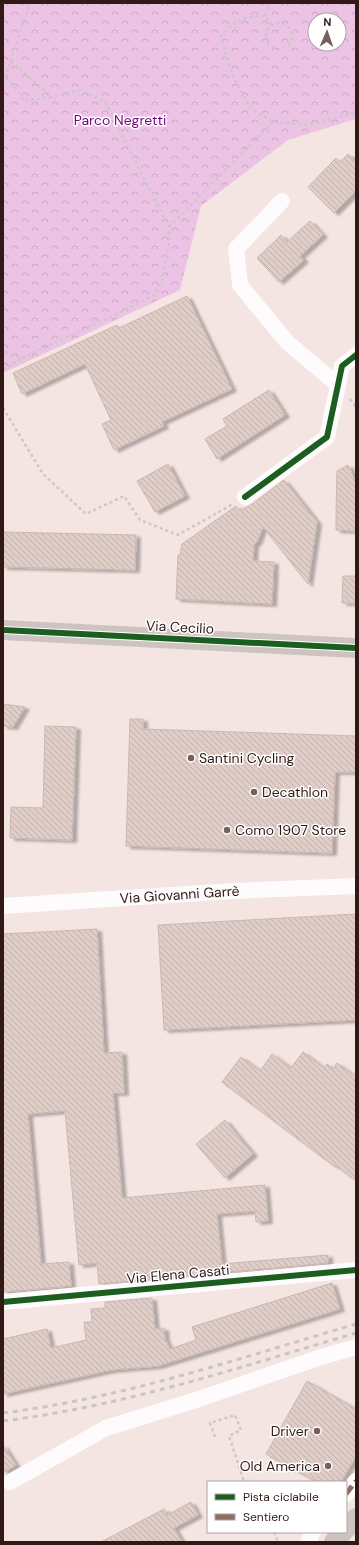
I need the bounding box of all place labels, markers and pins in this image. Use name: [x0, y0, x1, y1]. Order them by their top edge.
place label: Santini Cycling: [199, 749, 294, 767]
marker: Santini Cycling: [186, 753, 196, 763]
place label: Decathlon: [262, 783, 328, 801]
marker: Decathlon: [249, 787, 259, 797]
place label: Como 1907 Store: [235, 821, 346, 839]
marker: Como 1907 Store: [222, 825, 232, 835]
place label: Driver: [271, 1422, 309, 1440]
marker: Driver: [312, 1426, 322, 1436]
place label: Old America: [240, 1457, 320, 1475]
marker: Old America: [323, 1461, 333, 1471]

